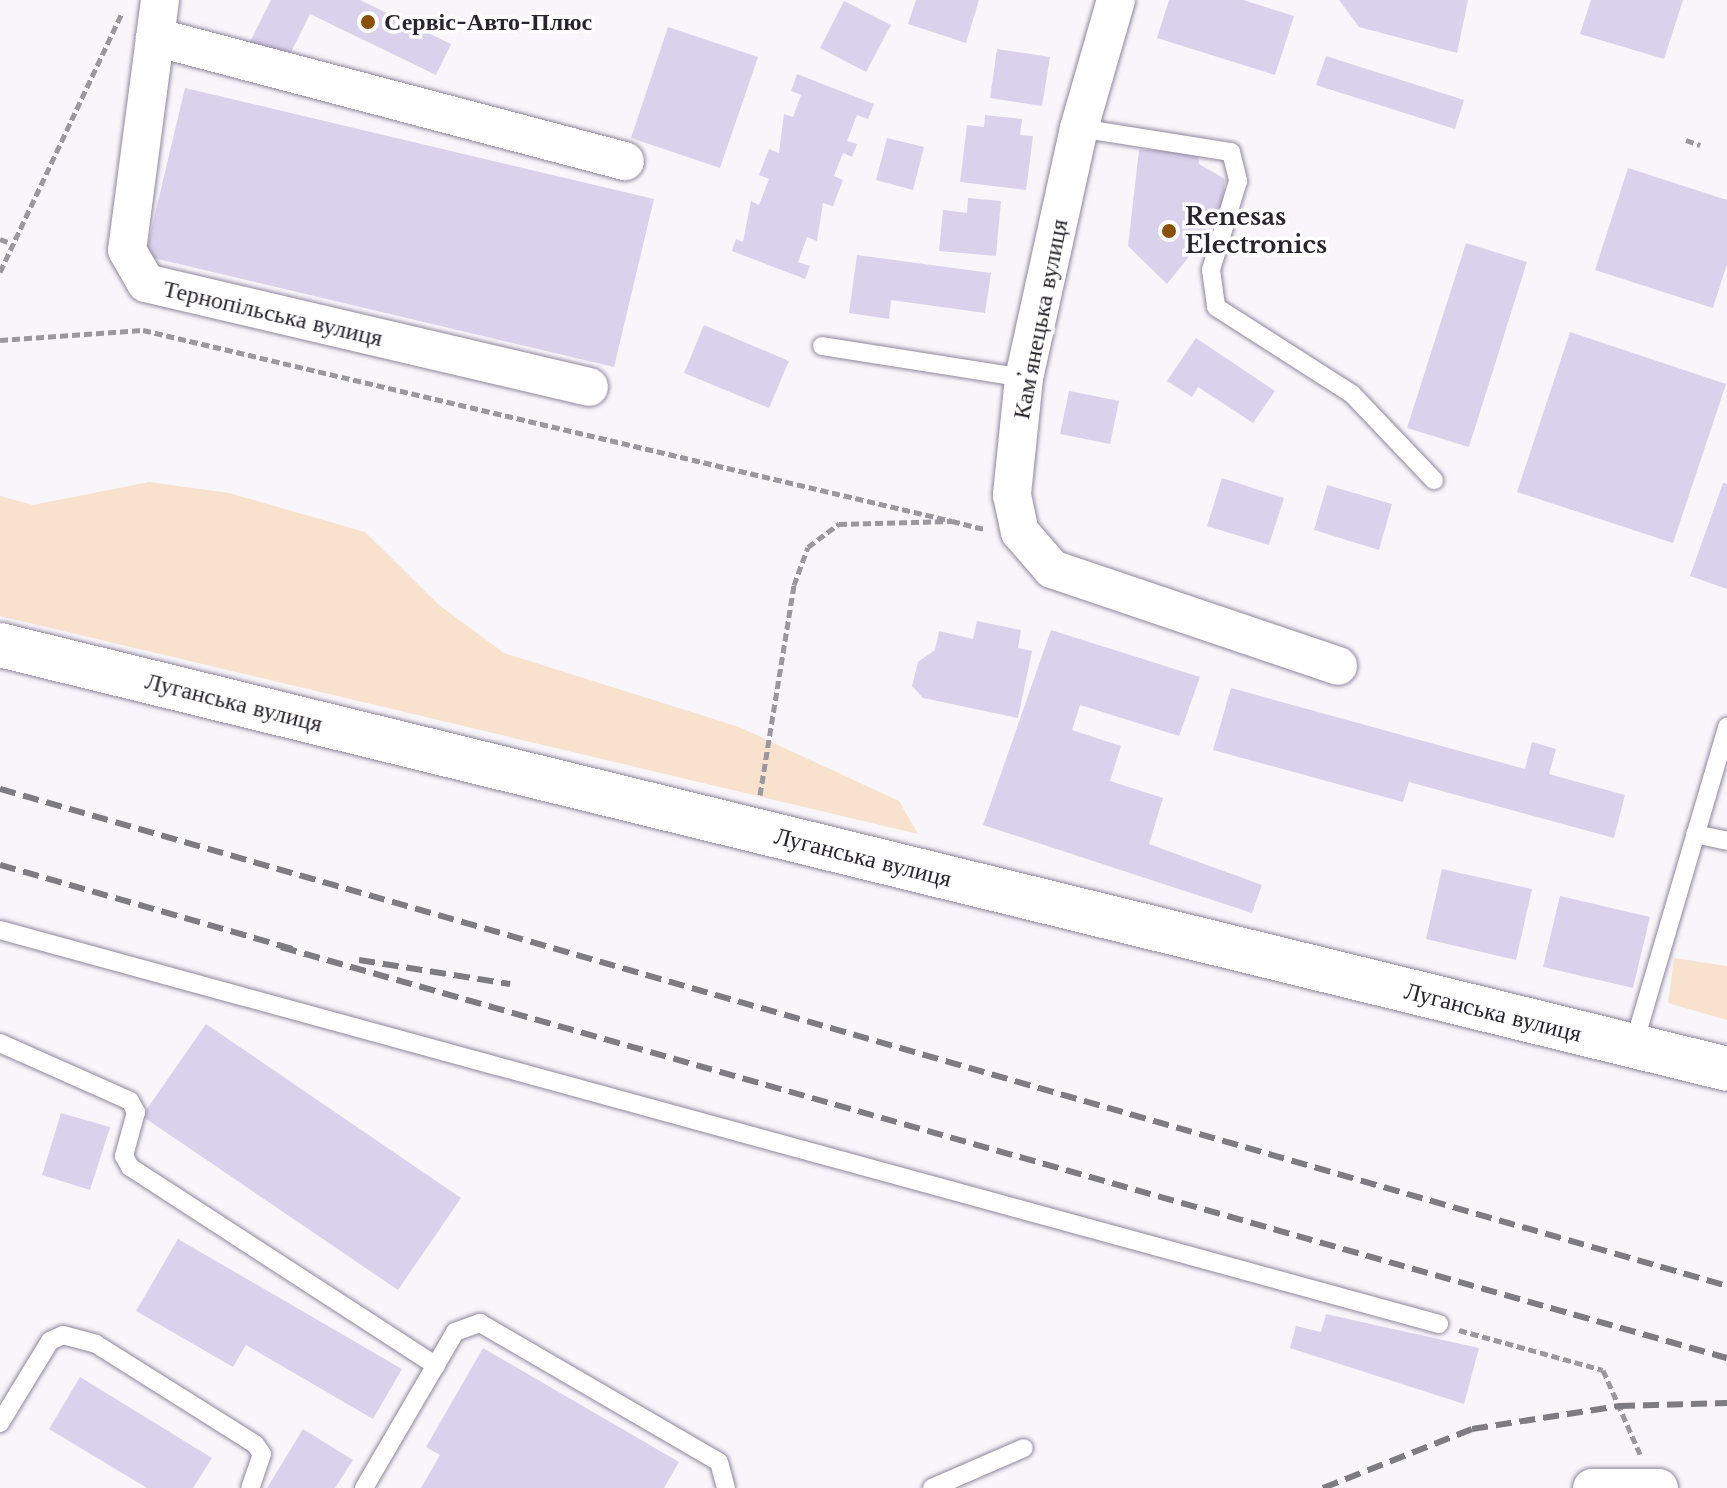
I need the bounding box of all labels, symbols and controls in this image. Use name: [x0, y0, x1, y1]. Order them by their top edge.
place label: Сервіс-Авто-Плюс: [384, 8, 592, 36]
marker: Сервіс-Авто-Плюс: [359, 13, 377, 31]
place label: Renesas Electronics: [1185, 203, 1327, 259]
street label: Камʼянецька вулиця: [1006, 217, 1074, 421]
marker: Renesas Electronics: [1160, 222, 1178, 240]
street label: Тернопільська вулиця: [160, 274, 386, 352]
street label: Луганська вулиця: [142, 666, 326, 738]
street label: Луганська вулиця: [771, 821, 955, 893]
street label: Луганська вулиця: [1401, 976, 1585, 1048]

